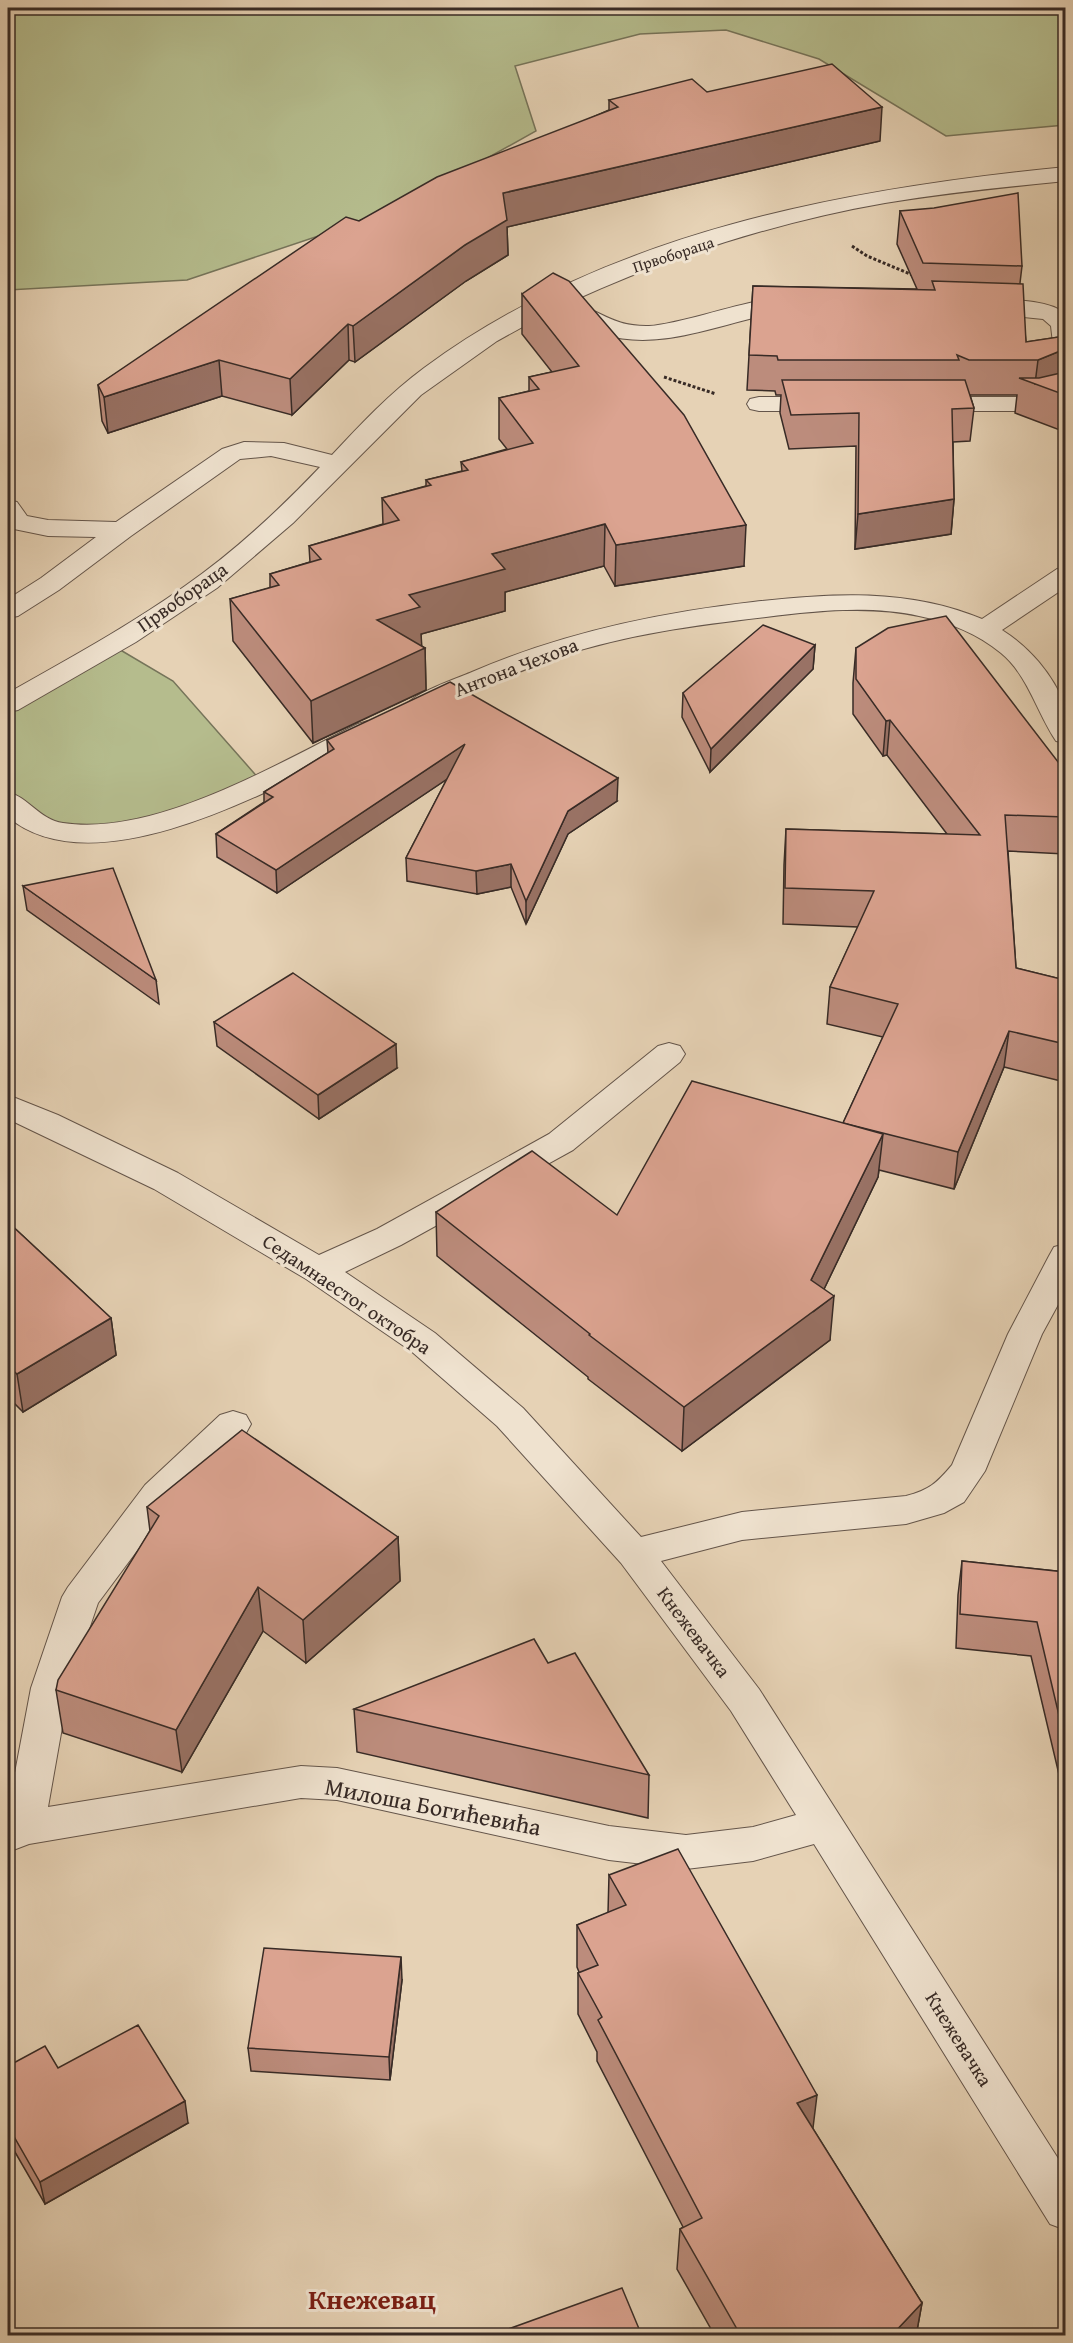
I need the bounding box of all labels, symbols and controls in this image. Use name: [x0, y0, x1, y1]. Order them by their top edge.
street label: Првобораца: [629, 229, 717, 278]
street label: Првобораца: [130, 554, 234, 639]
street label: Антона Чехова: [450, 629, 582, 703]
street label: Седамнаестог октобра: [257, 1226, 438, 1361]
street label: Кнежевачка: [651, 1580, 739, 1684]
street label: Милоша Богићевића: [322, 1768, 545, 1845]
street label: Кнежевачка: [919, 1986, 1000, 2092]
district label: Кнежевац: [308, 2279, 436, 2319]

